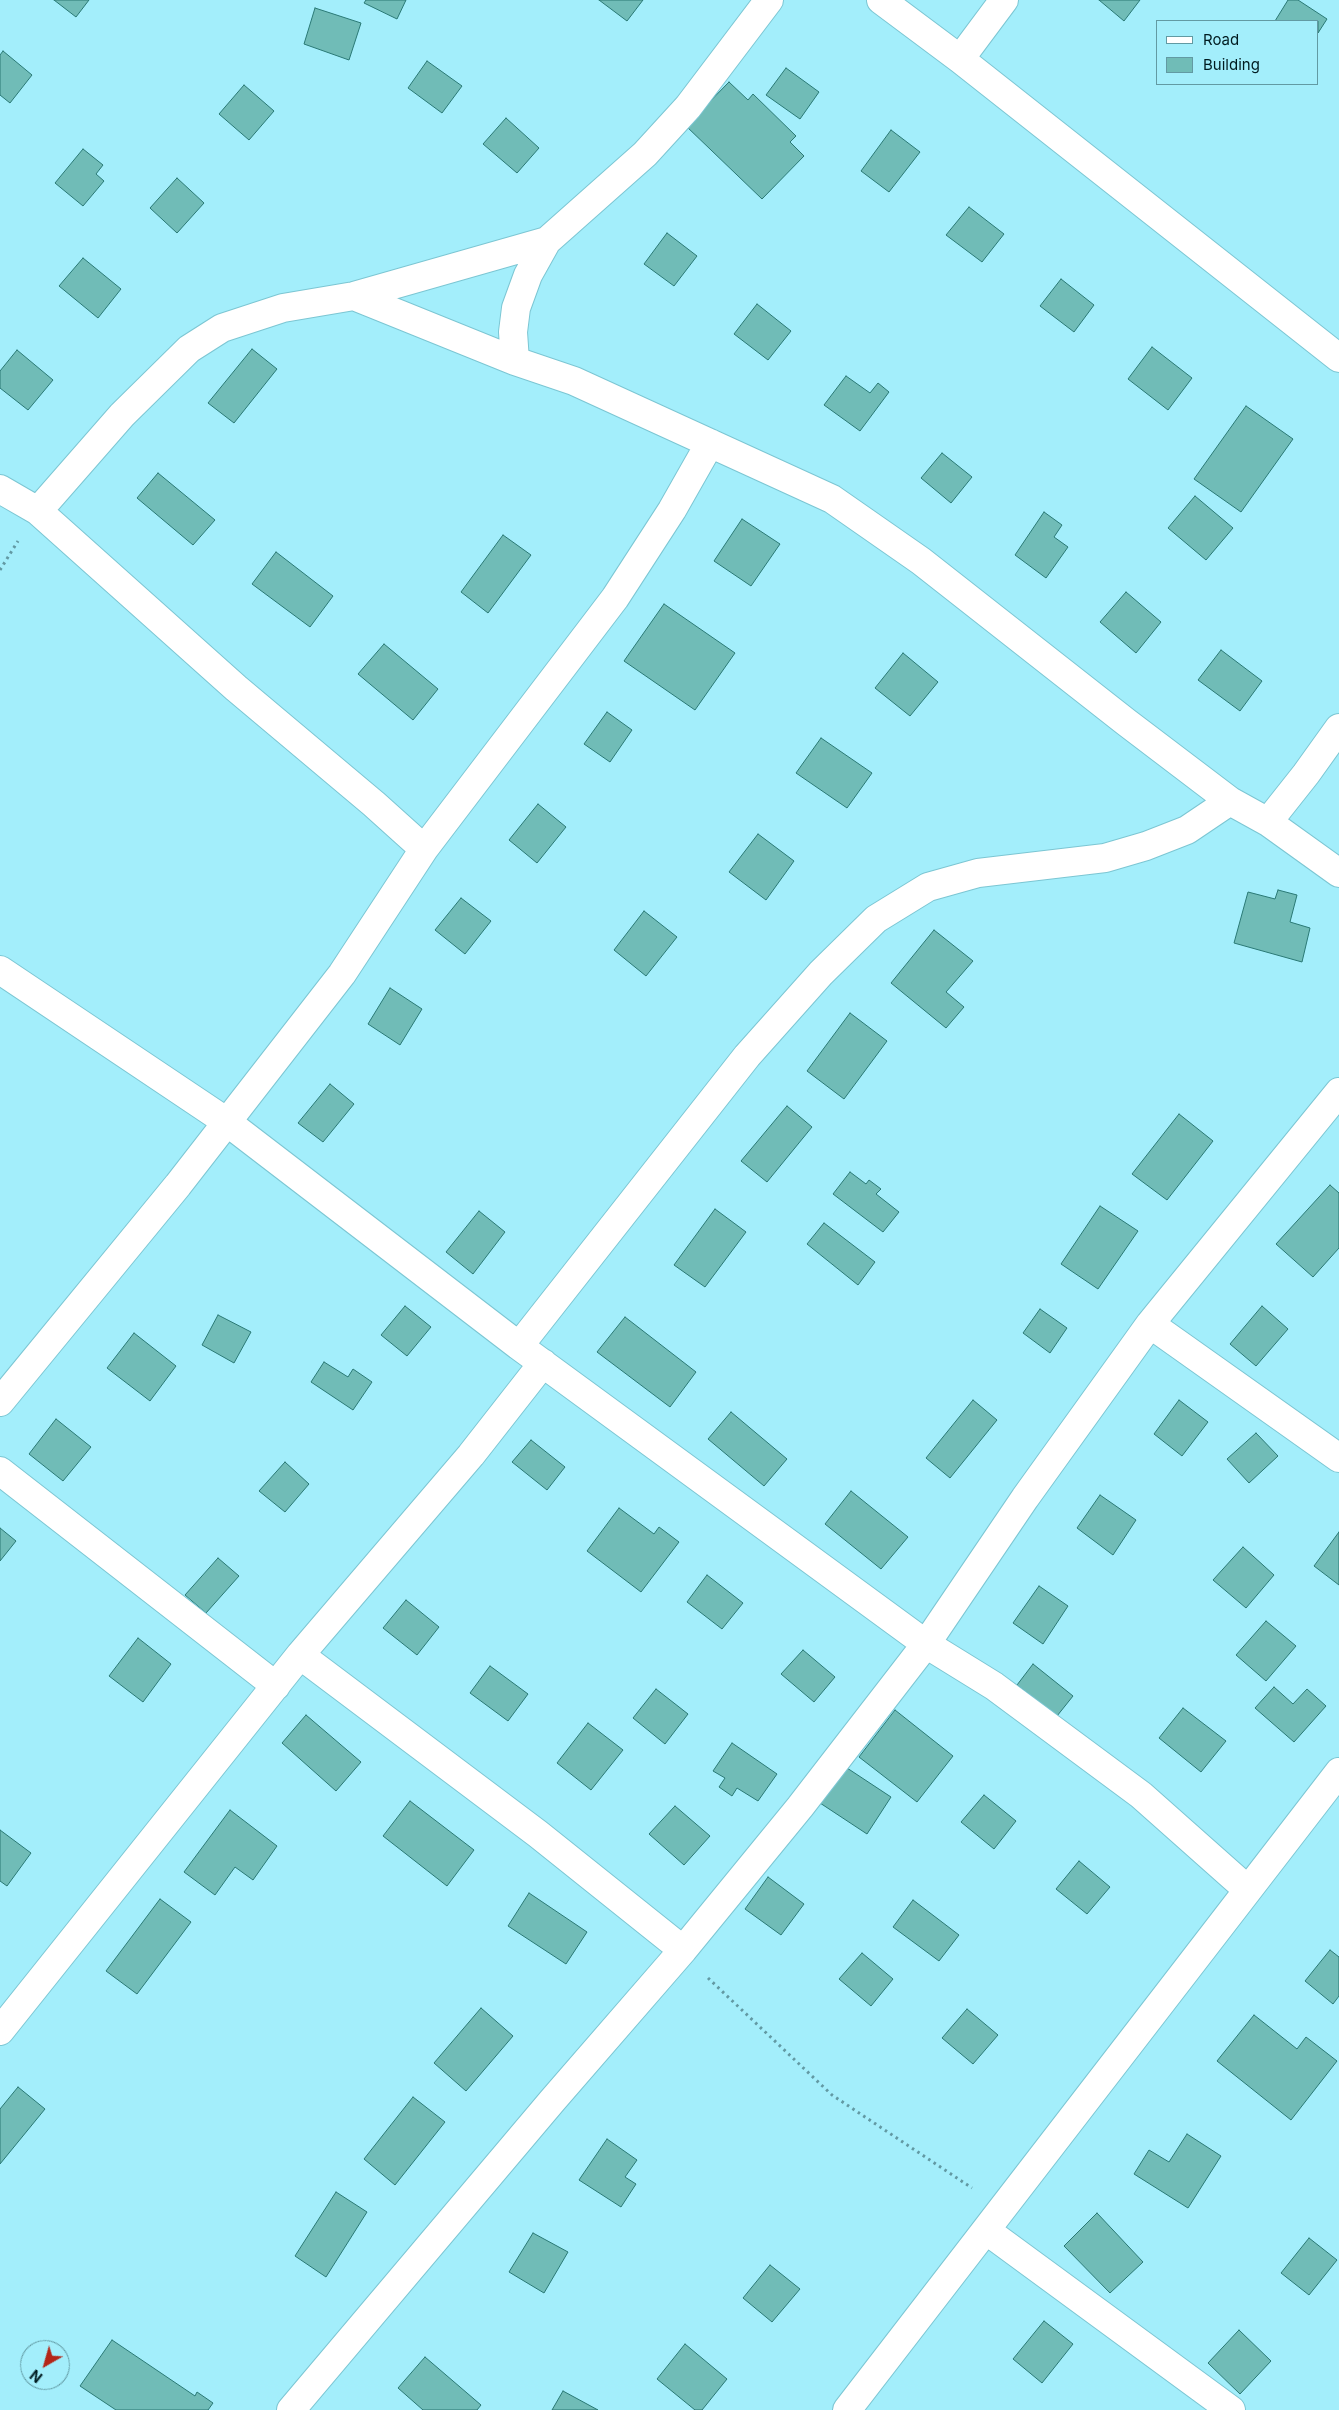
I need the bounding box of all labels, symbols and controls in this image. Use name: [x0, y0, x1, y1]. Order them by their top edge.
legend: [1156, 20, 1319, 85]
text: Road: [1203, 30, 1239, 49]
text: Building: [1203, 55, 1260, 74]
north arrow: [20, 2340, 70, 2390]
text: N: [27, 2366, 46, 2386]

